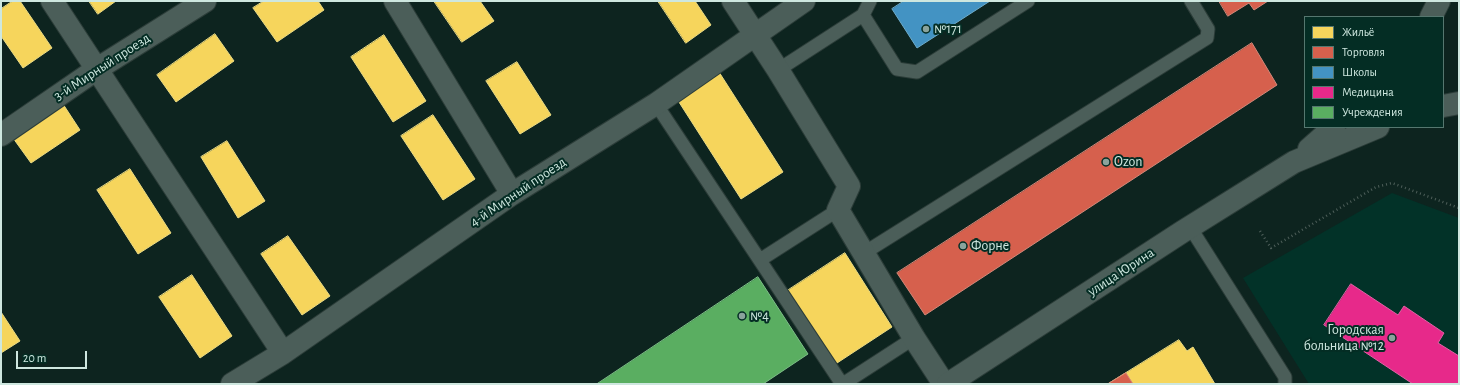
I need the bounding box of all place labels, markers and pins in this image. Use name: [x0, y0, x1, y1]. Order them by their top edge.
place label: №171: [934, 21, 962, 37]
marker: №171: [921, 24, 931, 34]
place label: Ozon: [1114, 154, 1142, 170]
marker: Ozon: [1101, 157, 1111, 167]
place label: Форне: [971, 238, 1009, 254]
marker: Форне: [958, 241, 968, 251]
place label: №4: [750, 308, 769, 324]
marker: №4: [737, 311, 747, 321]
place label: Городская больница №12: [1304, 322, 1384, 354]
marker: Городская больница №12: [1387, 333, 1397, 343]

